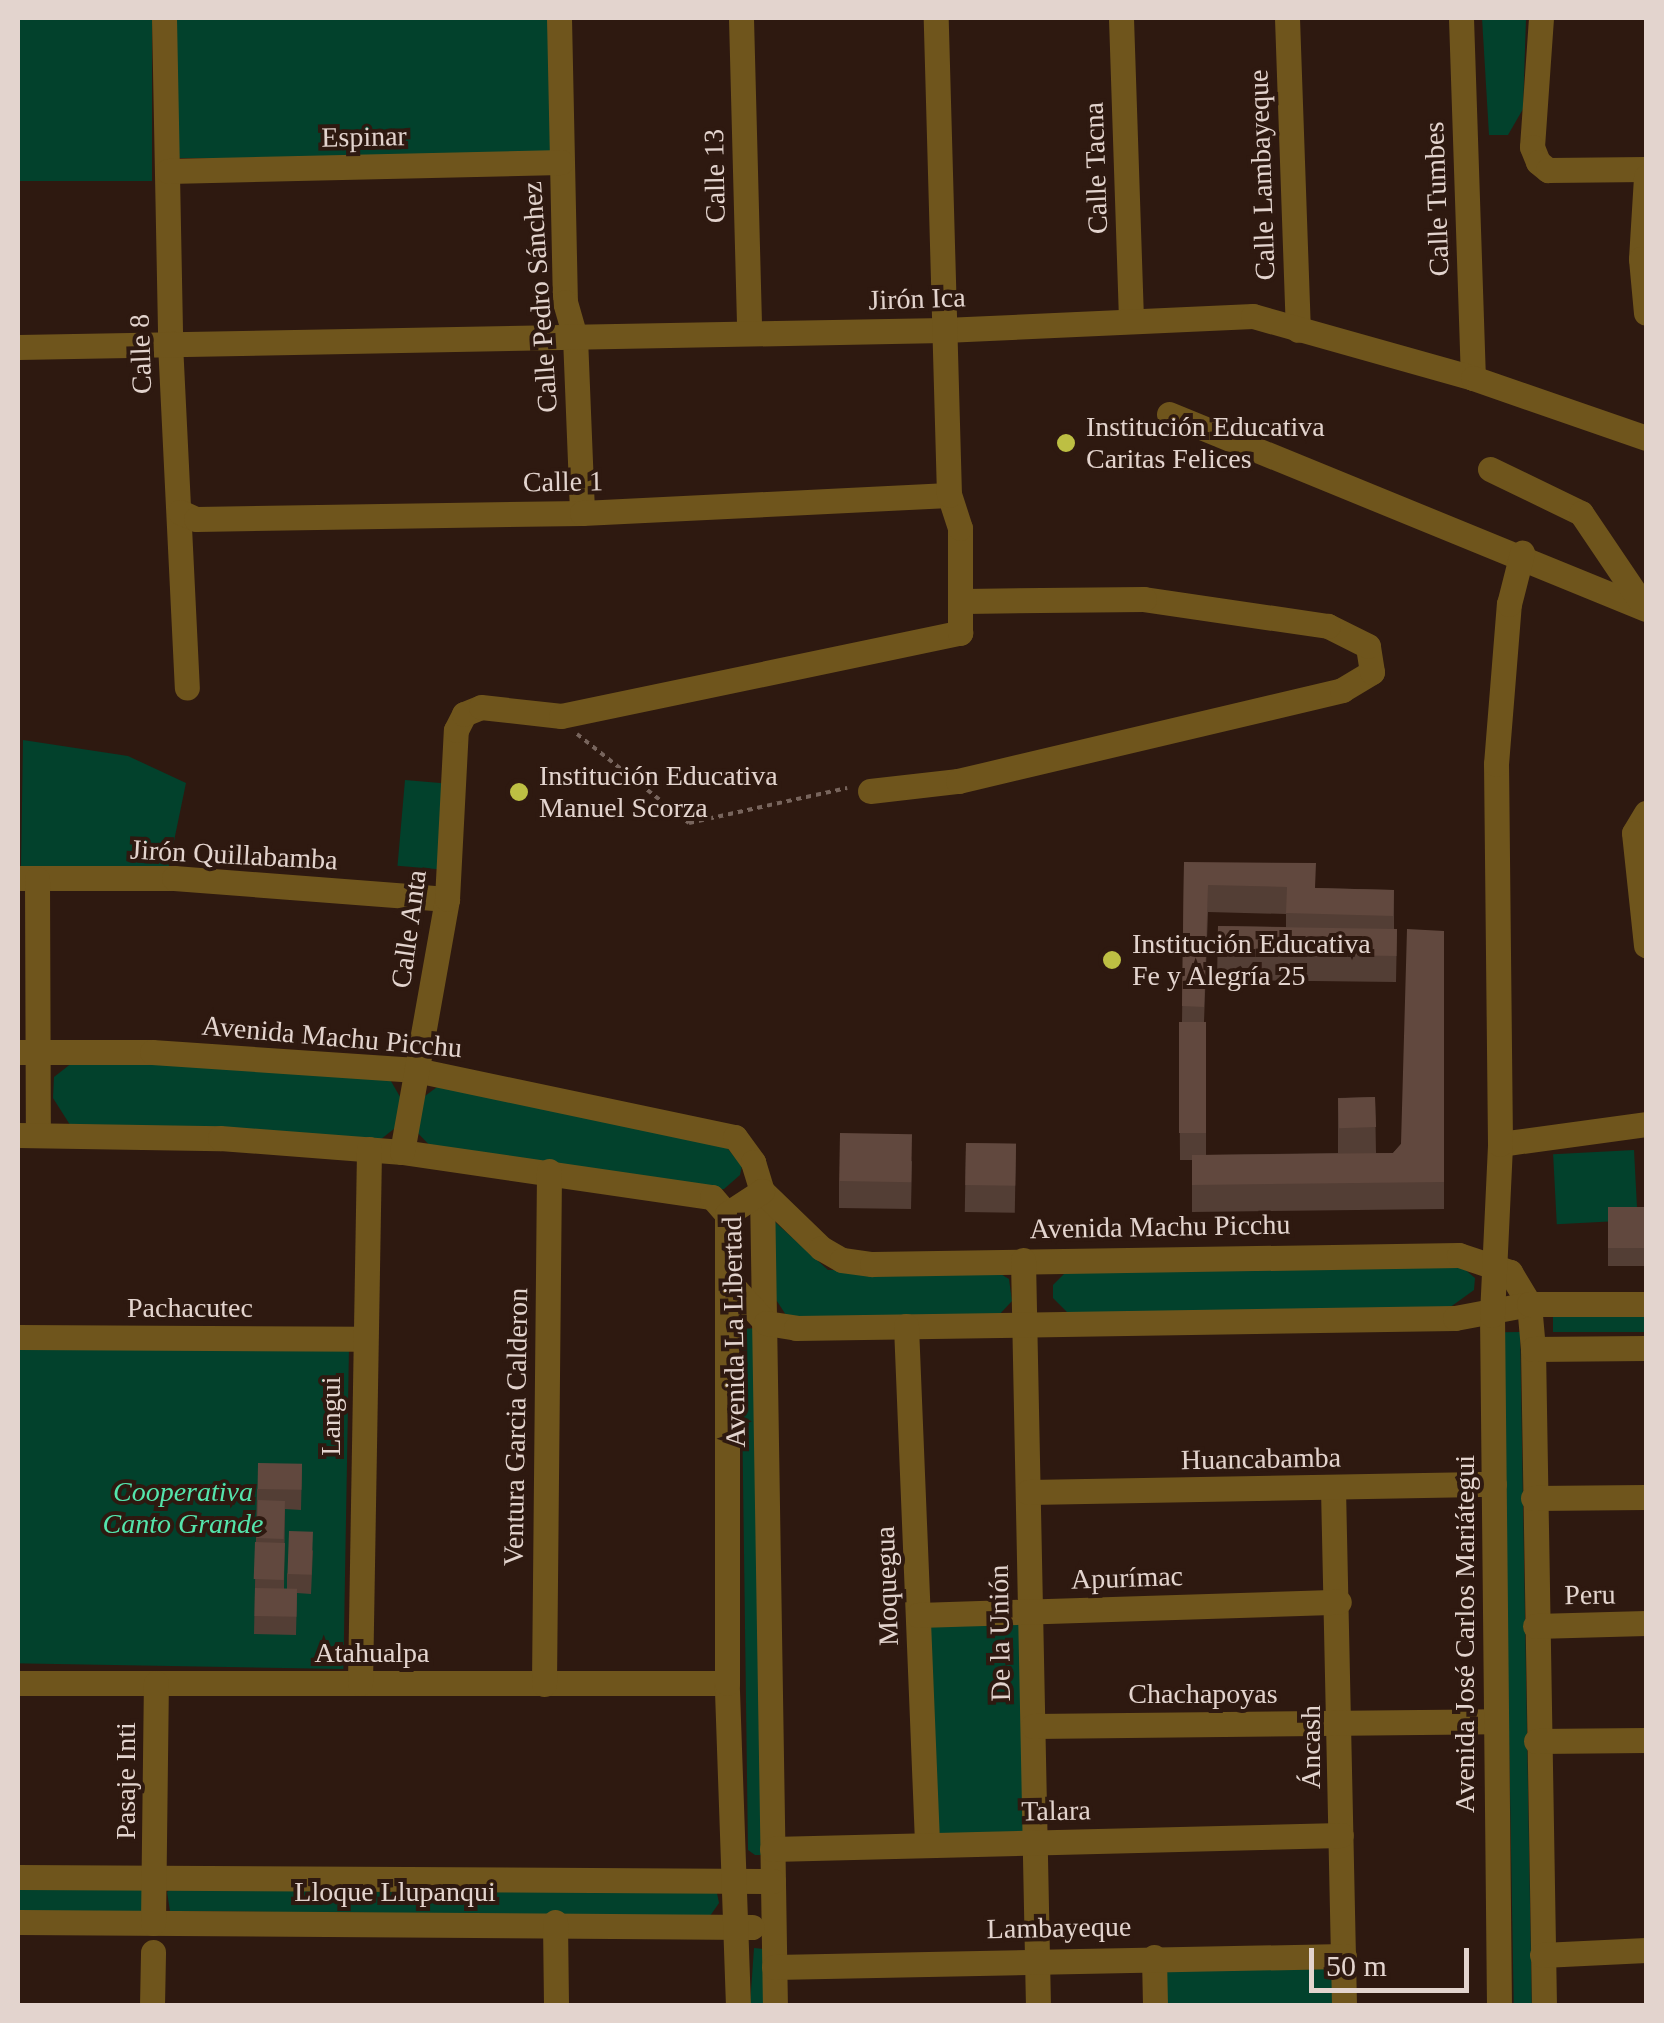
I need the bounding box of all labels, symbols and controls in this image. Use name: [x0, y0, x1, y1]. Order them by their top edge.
street label: Calle Lambayeque: [1242, 69, 1282, 281]
street label: Calle Tacna: [1077, 101, 1115, 235]
street label: Espinar: [321, 119, 407, 155]
street label: Calle Tumbes: [1418, 121, 1456, 277]
street label: Calle 13: [697, 129, 733, 223]
street label: Calle Pedro Sánchez: [515, 180, 565, 414]
street label: Jirón Ica: [868, 281, 966, 317]
street label: Calle 8: [123, 313, 159, 395]
place label: Institución Educativa Caritas Felices: [1086, 410, 1325, 476]
marker: Institución Educativa Caritas Felices: [1055, 432, 1077, 454]
street label: Calle 1: [523, 465, 603, 499]
place label: Institución Educativa Manuel Scorza: [539, 759, 778, 825]
marker: Institución Educativa Manuel Scorza: [508, 781, 530, 803]
street label: Jirón Quillabamba: [129, 833, 339, 877]
street label: Calle Anta: [384, 867, 434, 991]
place label: Institución Educativa Fe y Alegría 25: [1132, 927, 1371, 993]
marker: Institución Educativa Fe y Alegría 25: [1101, 949, 1123, 971]
street label: Avenida Machu Picchu: [201, 1009, 463, 1065]
street label: Avenida Machu Picchu: [1029, 1208, 1291, 1246]
street label: Avenida La Libertad: [715, 1216, 753, 1448]
street label: Ventura Garcia Calderon: [497, 1288, 535, 1566]
street label: Pachacutec: [127, 1291, 253, 1325]
street label: Langui: [314, 1376, 348, 1456]
street label: Huancabamba: [1181, 1441, 1341, 1477]
street label: Avenida José Carlos Mariátegui: [1448, 1455, 1482, 1813]
park label: Cooperativa Canto Grande: [103, 1475, 264, 1541]
street label: Moquegua: [868, 1526, 906, 1646]
street label: Apurímac: [1070, 1559, 1184, 1597]
street label: De la Unión: [982, 1564, 1018, 1702]
street label: Peru: [1564, 1578, 1616, 1612]
street label: Atahualpa: [314, 1636, 430, 1670]
street label: Chachapoyas: [1128, 1677, 1278, 1711]
street label: Áncash: [1294, 1705, 1328, 1789]
street label: Pasaje Inti: [109, 1722, 143, 1840]
street label: Talara: [1021, 1794, 1091, 1828]
street label: Lloque Llupanqui: [294, 1875, 496, 1909]
street label: Lambayeque: [986, 1910, 1132, 1946]
scale bar: [1314, 1928, 1474, 1990]
text: 50 m: [1326, 1949, 1387, 1982]

